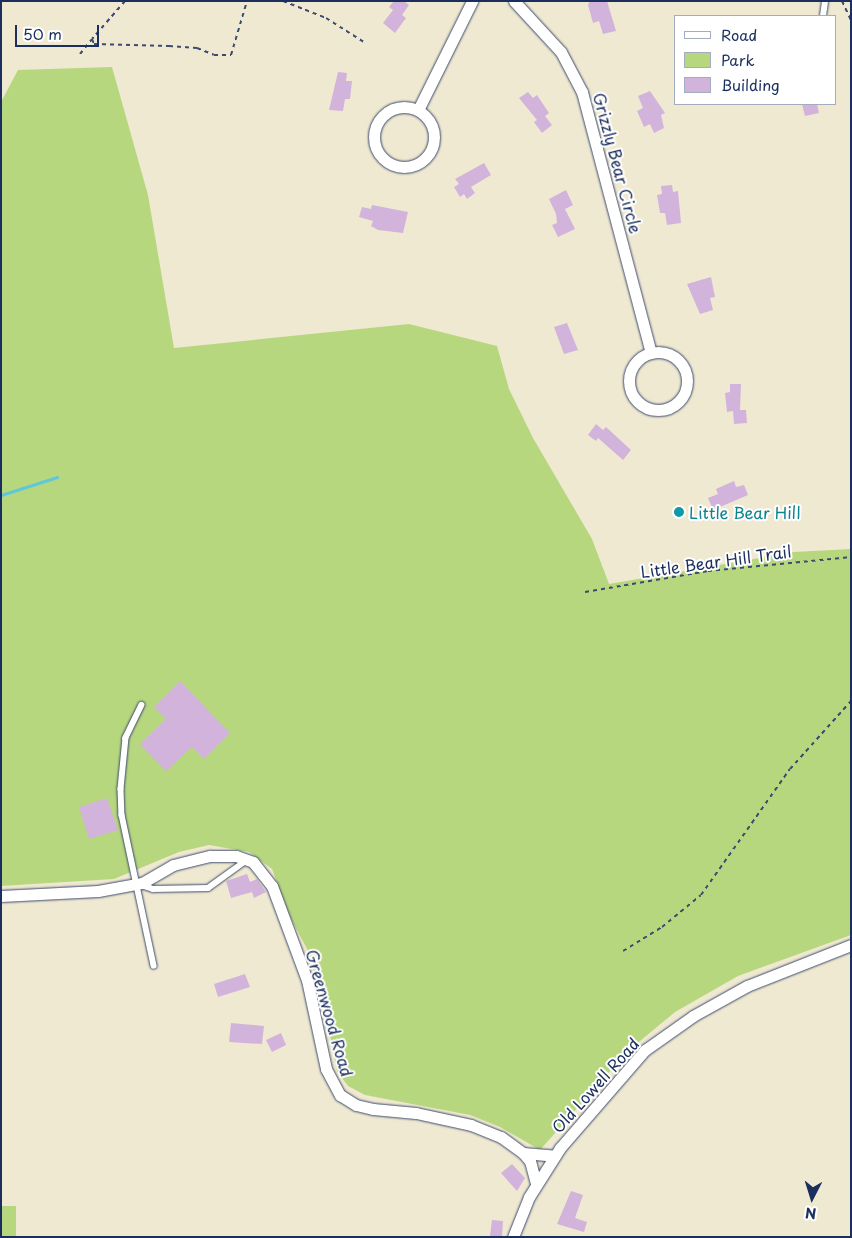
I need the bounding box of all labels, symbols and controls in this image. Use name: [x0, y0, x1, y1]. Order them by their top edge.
scale bar: [18, 15, 101, 47]
legend: [674, 15, 837, 105]
text: 50 m: [23, 22, 62, 45]
text: Road: [721, 23, 757, 46]
text: Park: [721, 48, 755, 71]
text: Building: [721, 73, 780, 96]
street label: Grizzly Bear Circle: [590, 90, 646, 236]
place label: Little Bear Hill: [689, 502, 802, 522]
marker: Little Bear Hill: [673, 506, 685, 518]
street label: Little Bear Hill Trail: [639, 541, 793, 581]
street label: Greenwood Road: [303, 947, 357, 1079]
street label: Old Lowell Road: [547, 1033, 643, 1137]
north arrow: [787, 1173, 837, 1223]
text: N: [804, 1202, 817, 1224]

